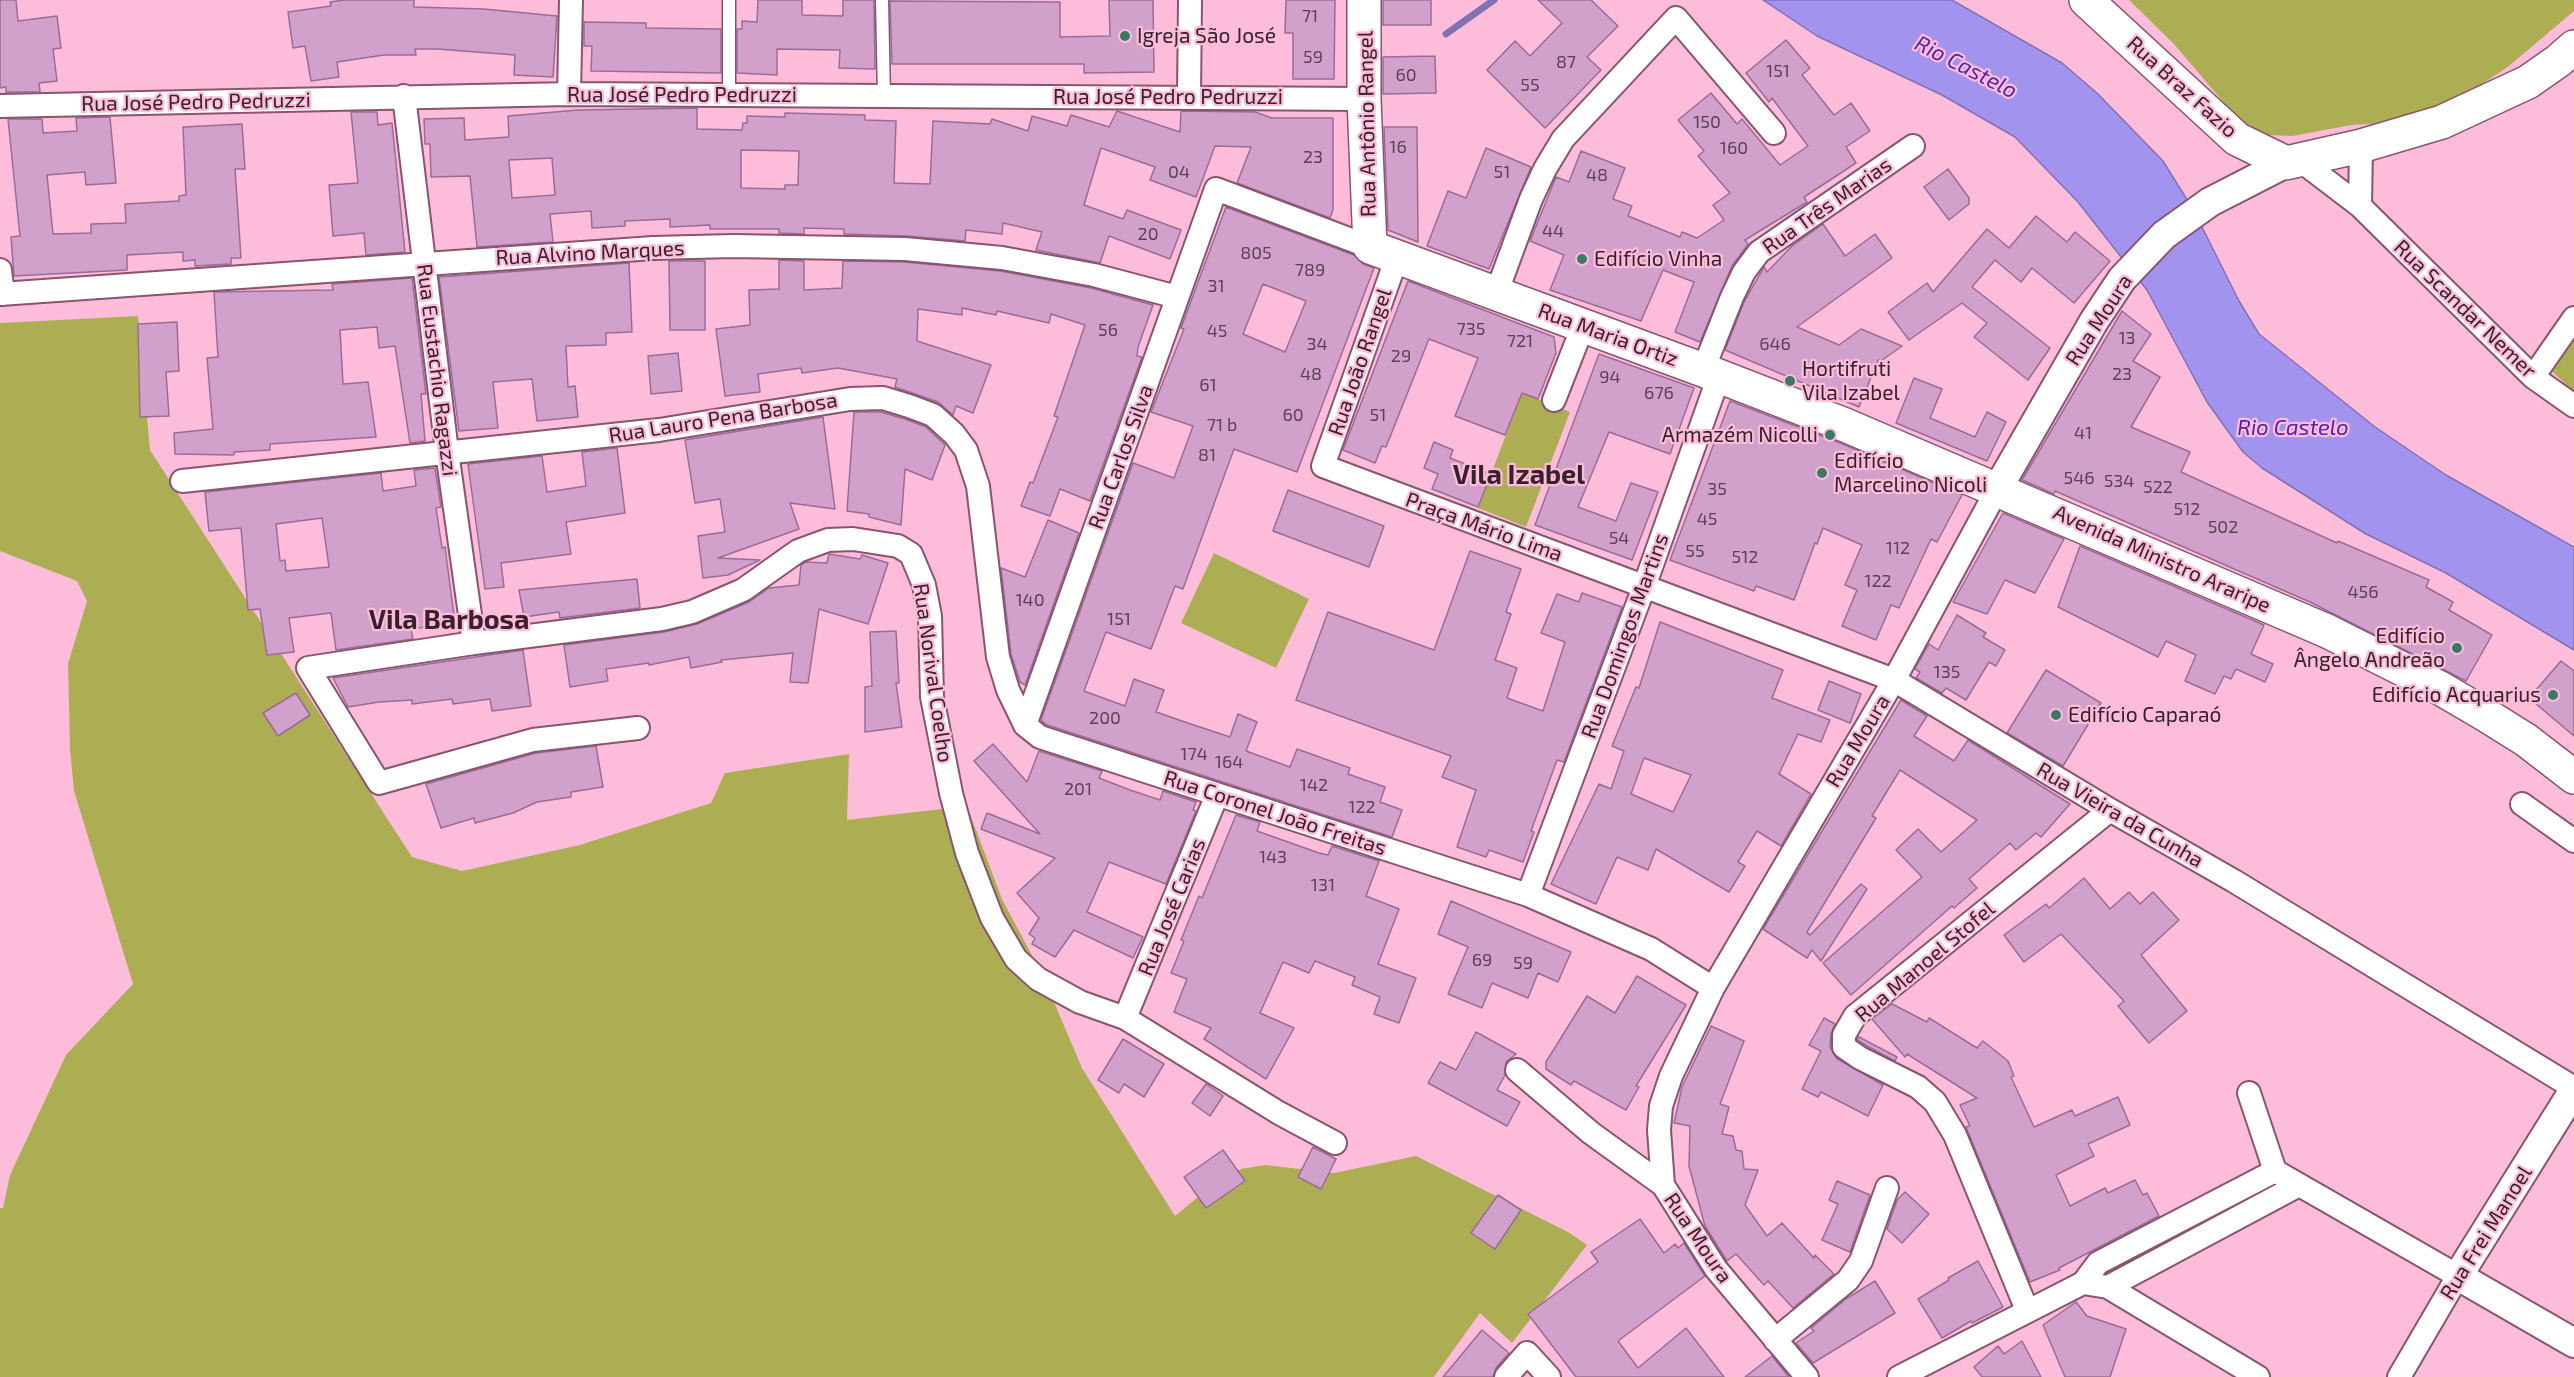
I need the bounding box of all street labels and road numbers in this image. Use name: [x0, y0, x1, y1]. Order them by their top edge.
street label: Rua Antônio Rangel: [1353, 31, 1381, 217]
street label: Rua Braz Fazio: [2122, 31, 2242, 143]
street label: Rua José Pedro Pedruzzi: [567, 82, 797, 108]
street label: Rua José Pedro Pedruzzi: [1053, 84, 1283, 110]
street label: Rua José Pedro Pedruzzi: [81, 87, 311, 117]
street label: Rua Três Marias: [1758, 152, 1896, 260]
street label: Rua Alvino Marques: [495, 235, 685, 271]
street label: Rua Scandar Nemer: [2389, 235, 2541, 383]
street label: Rua Eustachio Ragazzi: [411, 262, 463, 478]
street label: Rua Moura: [2060, 270, 2138, 370]
street label: Rua João Rangel: [1323, 285, 1397, 439]
street label: Rua Maria Ortiz: [1534, 298, 1682, 372]
street label: Rua Carlos Silva: [1083, 381, 1159, 533]
street label: Rua Lauro Pena Barbosa: [607, 387, 839, 449]
street label: Praça Mário Lima: [1402, 487, 1566, 567]
street label: Avenida Ministro Araripe: [2049, 500, 2275, 618]
street label: Rua Domingos Martins: [1576, 530, 1674, 742]
street label: Rua Norival Coelho: [908, 582, 958, 764]
street label: Rua Moura: [1821, 690, 1895, 792]
street label: Rua Vieira da Cunha: [2032, 757, 2208, 873]
street label: Rua Coronel João Freitas: [1161, 765, 1389, 861]
street label: Rua José Carias: [1133, 835, 1211, 979]
street label: Rua Manoel Stofel: [1850, 896, 2000, 1028]
street label: Rua Frei Manoel: [2435, 1161, 2537, 1305]
street label: Rua Moura: [1659, 1188, 1737, 1288]

